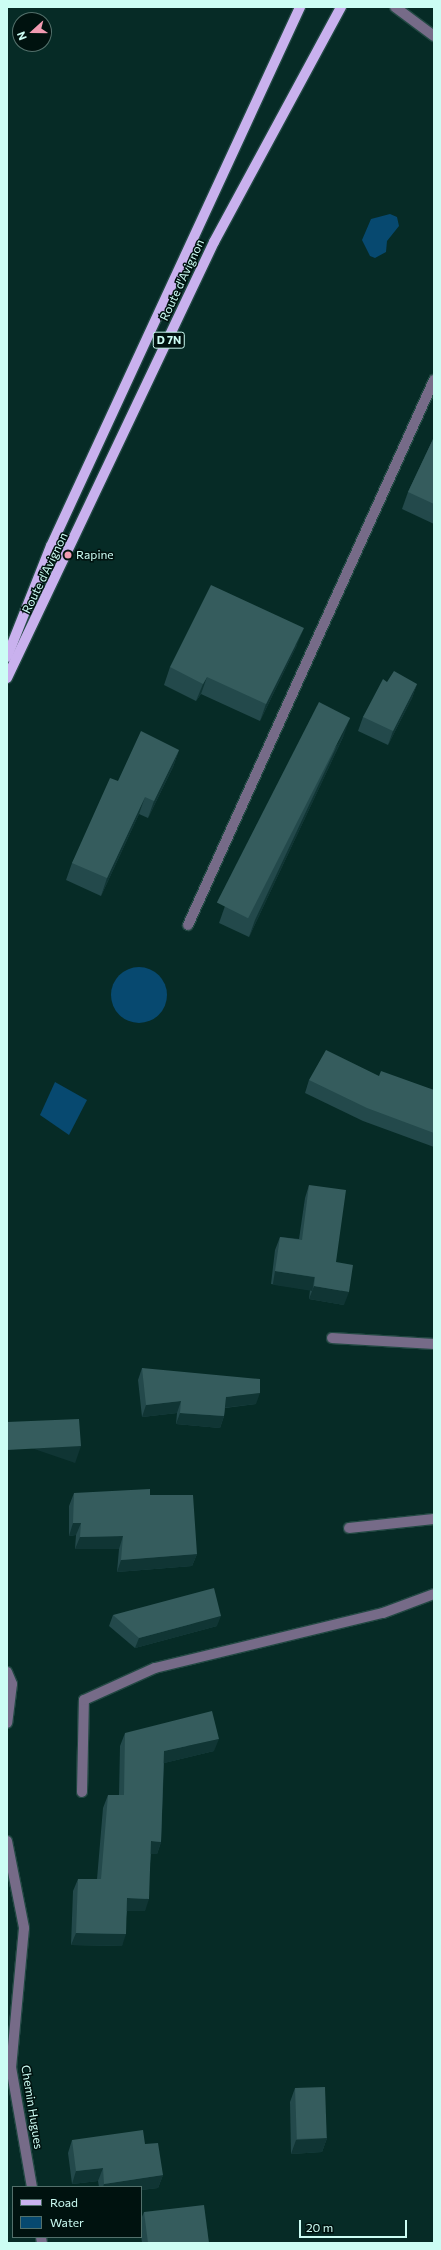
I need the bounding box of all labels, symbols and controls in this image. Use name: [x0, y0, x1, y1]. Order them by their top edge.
north arrow: [12, 12, 52, 52]
text: N: [14, 30, 29, 42]
street label: Route d'Avignon: [157, 237, 207, 323]
road number: D 7N: [152, 331, 186, 349]
street label: Route d'Avignon: [19, 530, 71, 616]
place label: Rapine: [76, 548, 114, 562]
marker: Rapine: [63, 550, 73, 560]
street label: Chemin Hugues: [18, 2064, 46, 2150]
legend: [12, 2186, 142, 2238]
text: Road: [50, 2195, 78, 2209]
scale bar: [301, 2212, 409, 2238]
text: Water: [50, 2215, 84, 2229]
text: 20 m: [306, 2220, 333, 2234]

